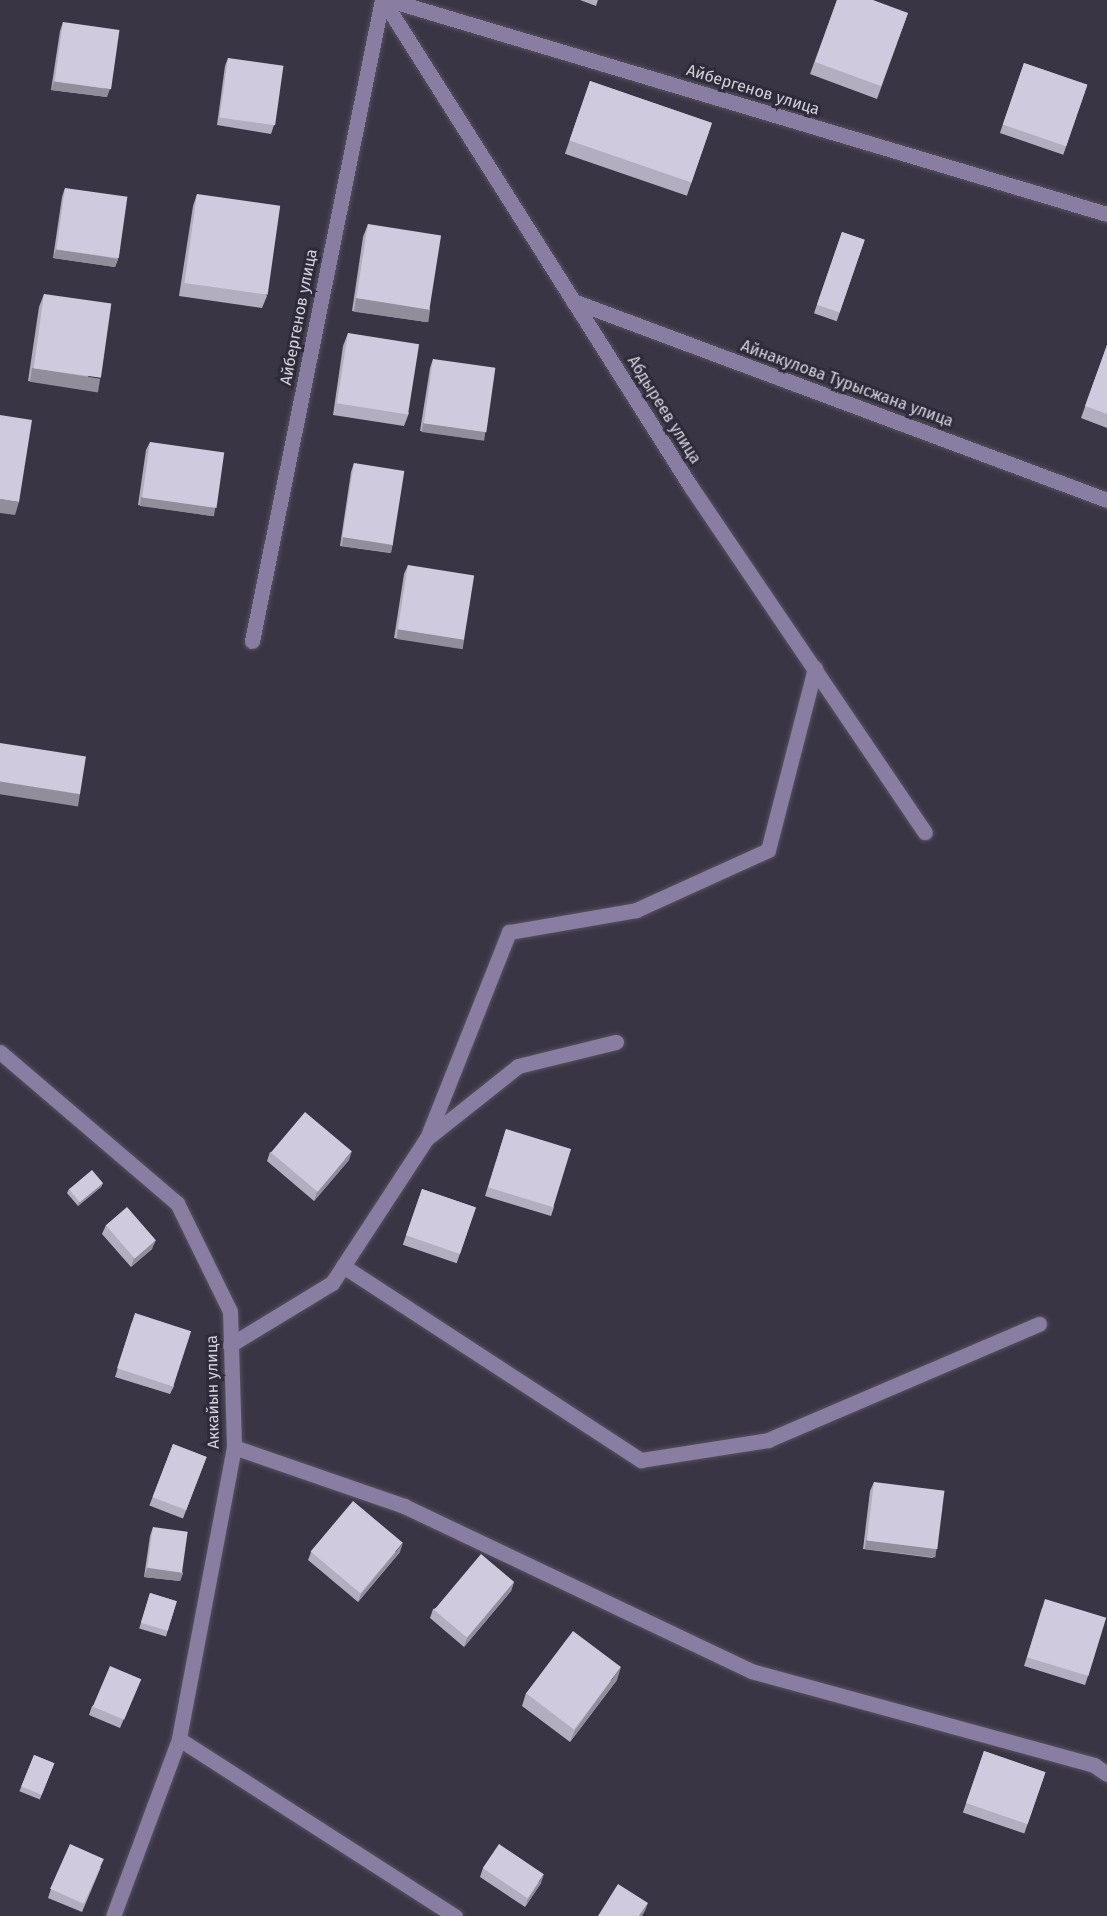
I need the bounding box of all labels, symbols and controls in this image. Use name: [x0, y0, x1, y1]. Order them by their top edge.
street label: Айбергенов улица: [684, 61, 822, 119]
street label: Айбергенов улица: [276, 247, 322, 387]
street label: Айнакулова Турысжана улица: [738, 337, 956, 431]
street label: Абдыреев улица: [623, 352, 705, 468]
street label: Аккайын улица: [202, 1335, 224, 1449]

